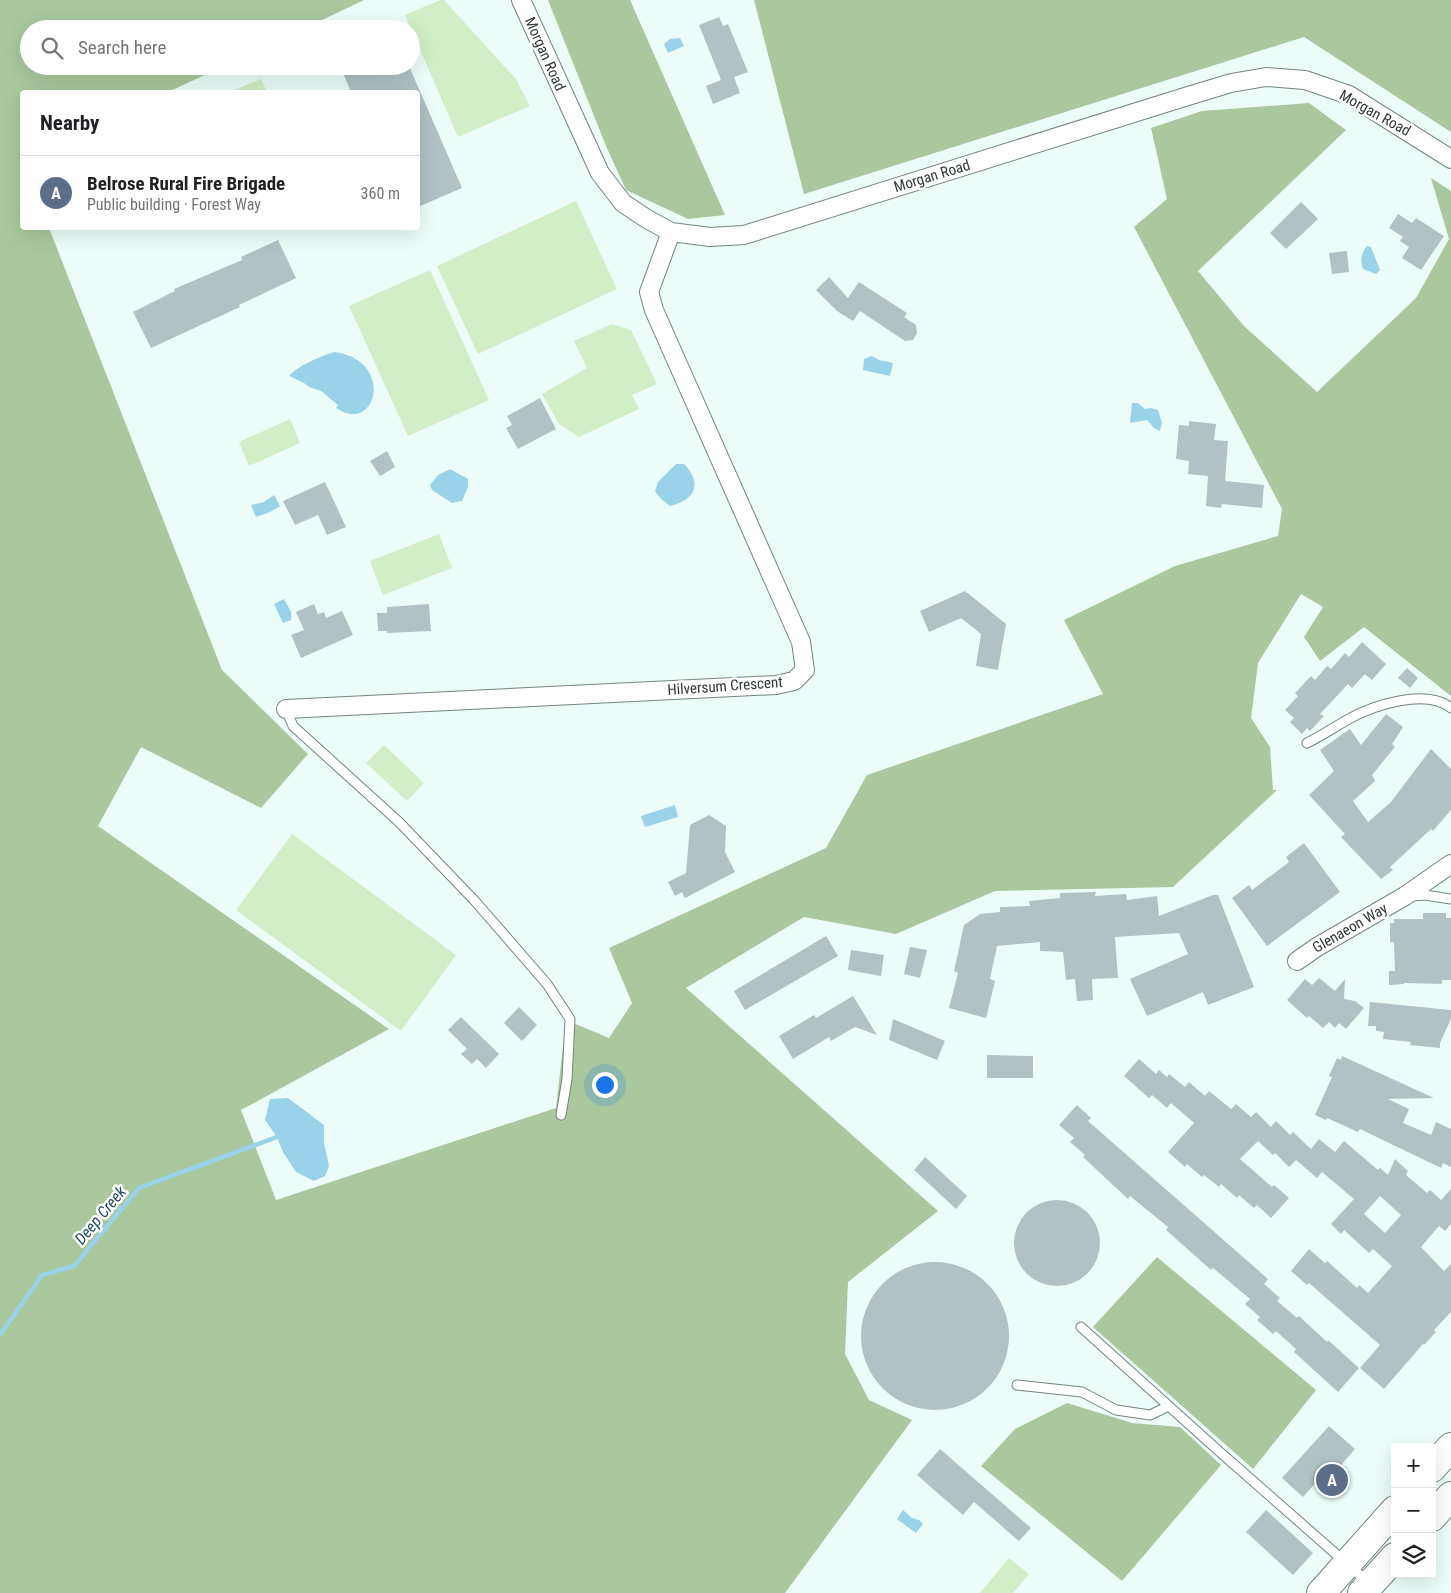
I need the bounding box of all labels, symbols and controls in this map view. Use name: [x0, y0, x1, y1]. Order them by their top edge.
street label: Morgan Road: [521, 14, 569, 94]
search box: [20, 20, 420, 75]
icon: search: [38, 34, 66, 62]
text: Search here: [78, 36, 166, 59]
street label: Morgan Road: [1336, 86, 1414, 140]
text: Nearby: [40, 111, 99, 135]
street label: Morgan Road: [892, 156, 972, 196]
text: Belrose Rural Fire Brigade: [87, 172, 285, 195]
text: A: [51, 184, 61, 203]
text: 360 m: [361, 184, 400, 203]
text: Public building · Forest Way: [87, 195, 261, 214]
street label: Hilversum Crescent: [667, 673, 783, 699]
street label: Glenaeon Way: [1309, 899, 1391, 957]
your location: [592, 1072, 618, 1098]
water label: Deep Creek: [71, 1182, 131, 1248]
map controls: [1391, 1443, 1436, 1578]
button: +: [1391, 1443, 1436, 1488]
pin: A: [1316, 1461, 1348, 1499]
button: −: [1391, 1488, 1436, 1533]
button: layers: [1391, 1533, 1436, 1578]

